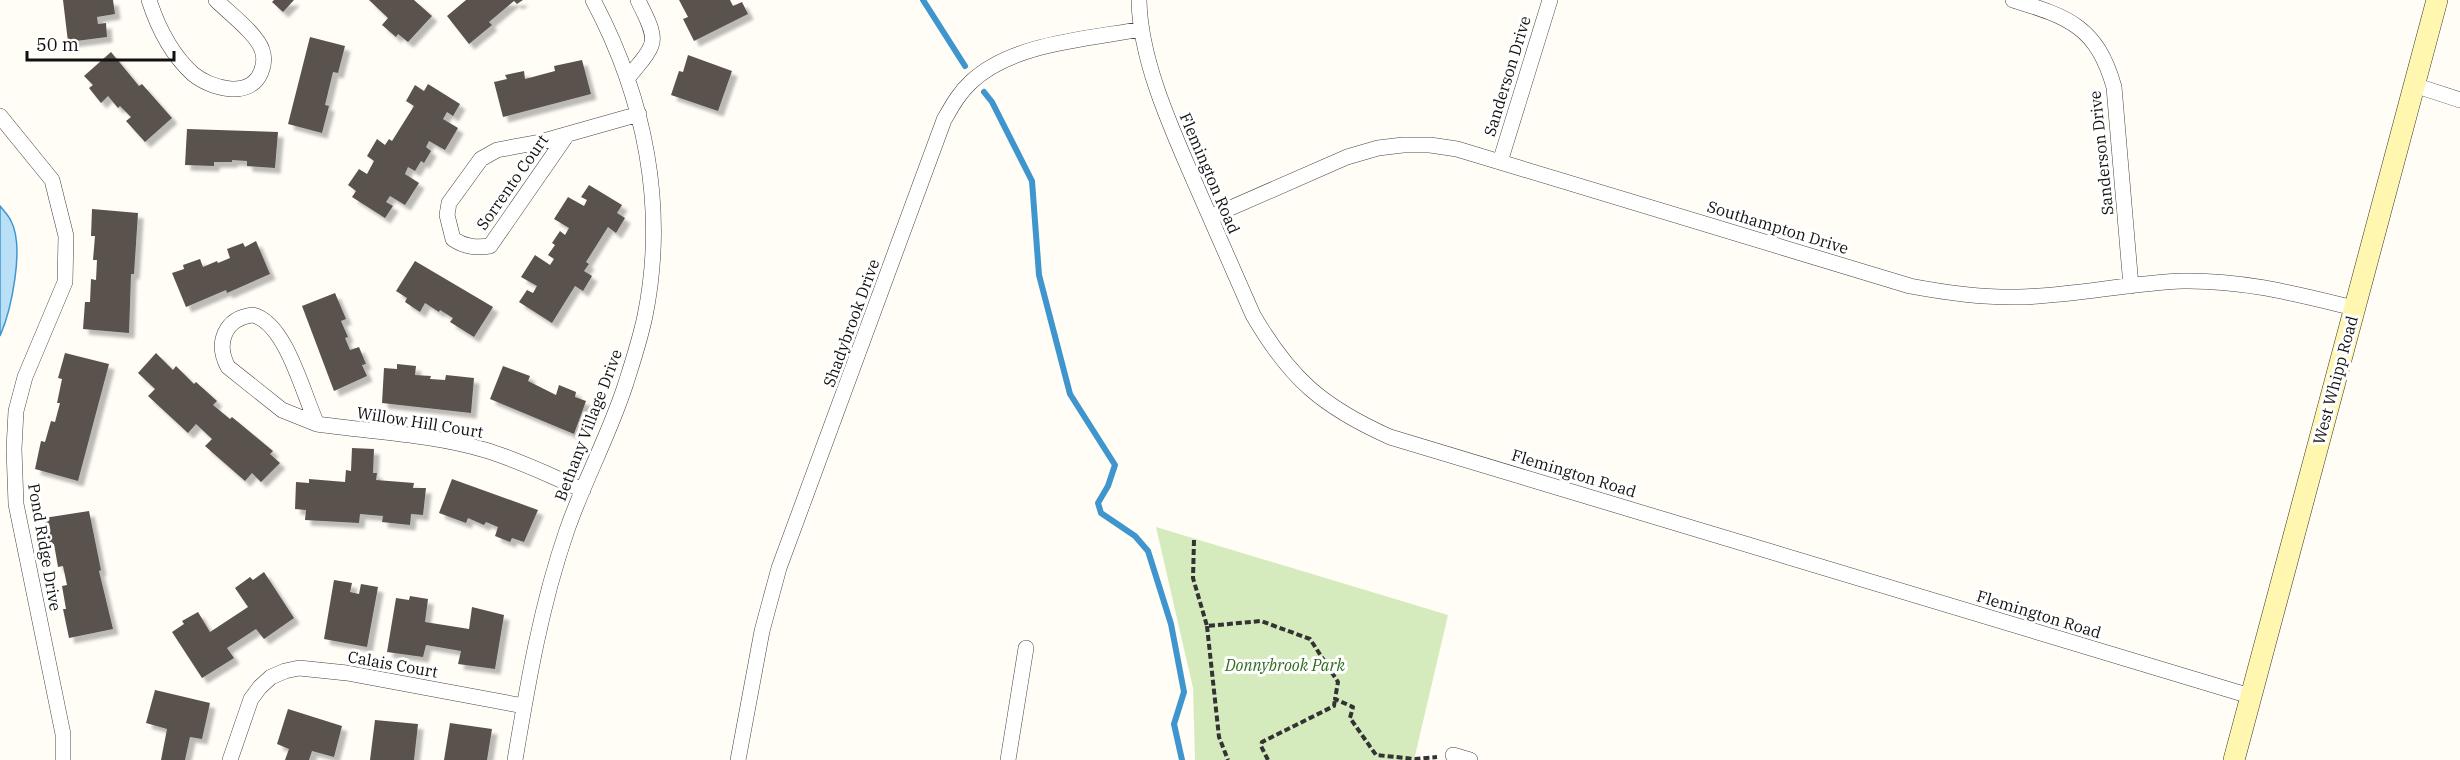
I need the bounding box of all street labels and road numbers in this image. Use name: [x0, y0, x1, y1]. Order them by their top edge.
street label: Sanderson Drive: [1479, 13, 1535, 139]
street label: Sanderson Drive: [2085, 90, 2117, 216]
street label: Flemington Road: [1176, 110, 1245, 237]
street label: Sorrento Court: [472, 130, 552, 234]
street label: Southampton Drive: [1705, 196, 1851, 258]
street label: Shadybrook Drive: [819, 256, 883, 390]
street label: West Whipp Road: [2308, 313, 2362, 447]
street label: Bethany Village Drive: [550, 346, 626, 504]
street label: Willow Hill Court: [355, 402, 485, 442]
street label: Flemington Road: [1509, 445, 1639, 502]
street label: Pond Ridge Drive: [24, 482, 66, 612]
street label: Flemington Road: [1974, 586, 2104, 643]
street label: Calais Court: [346, 646, 440, 682]

